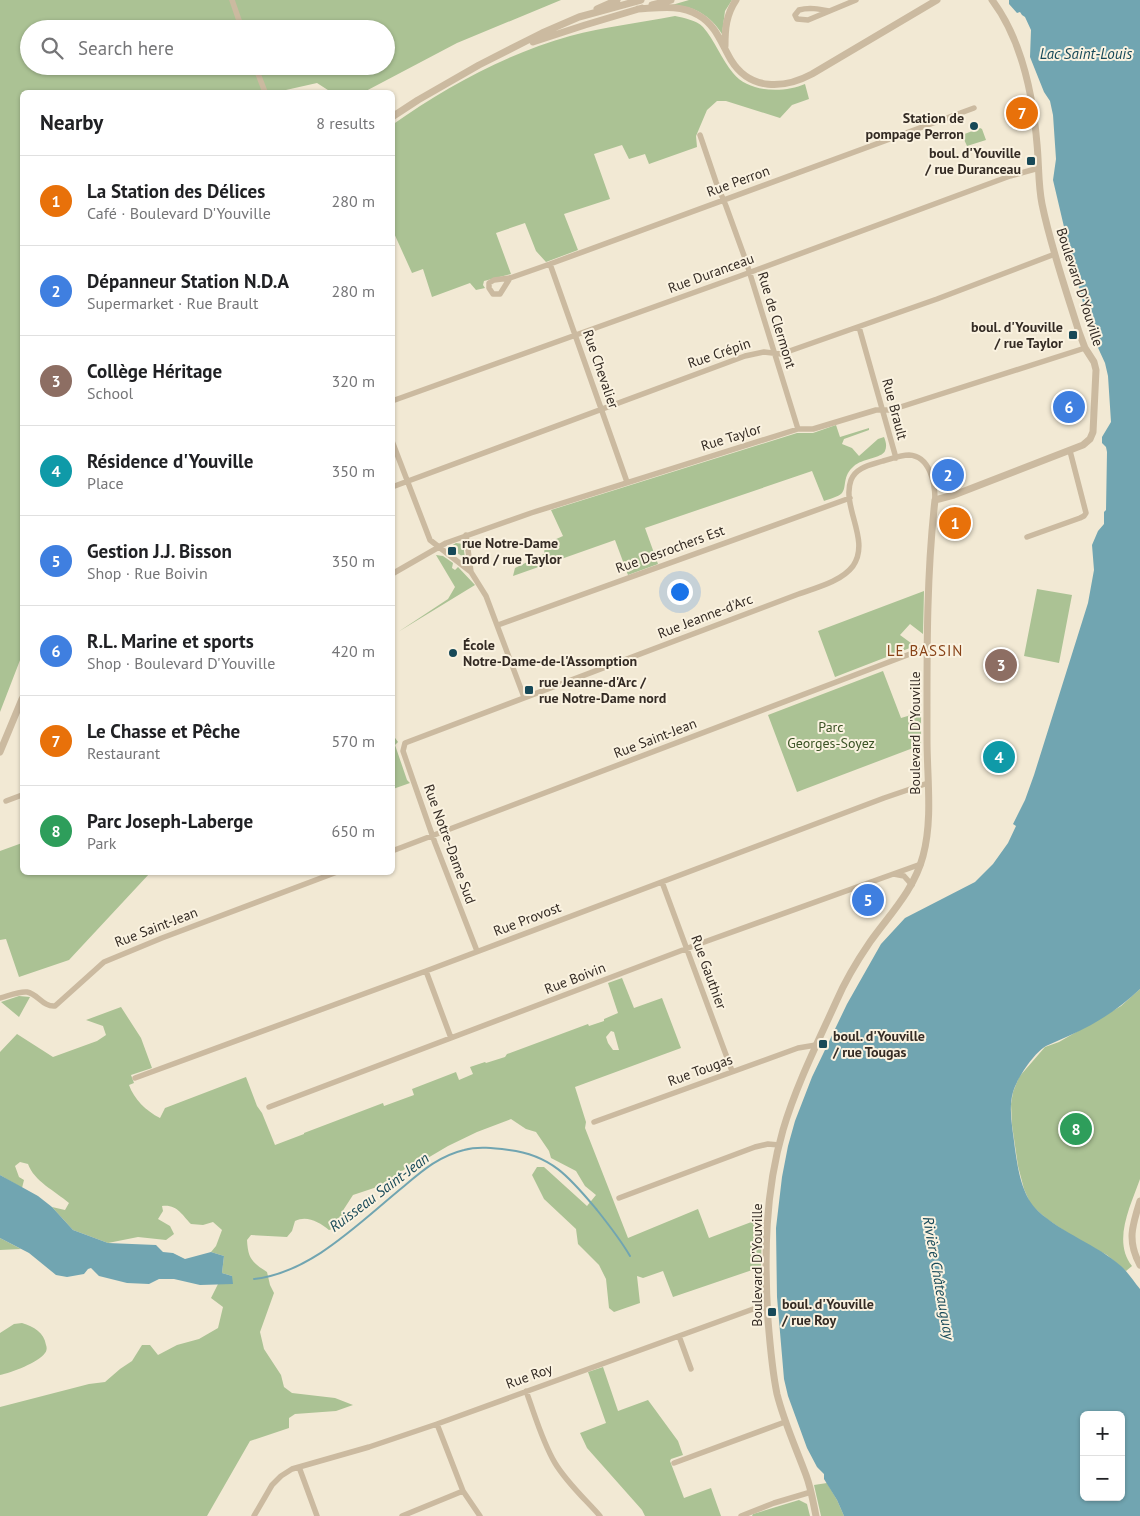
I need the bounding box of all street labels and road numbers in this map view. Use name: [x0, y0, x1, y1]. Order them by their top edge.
street label: Rue Perron: [704, 161, 772, 201]
street label: Boulevard D'Youville: [1052, 226, 1108, 348]
street label: Rue Duranceau: [666, 249, 756, 297]
street label: Rue de Clermont: [754, 269, 800, 371]
street label: Rue Chevalier: [579, 327, 623, 411]
street label: Rue Crépin: [685, 334, 753, 372]
street label: Rue Brault: [878, 376, 912, 442]
street label: Rue Taylor: [699, 419, 764, 455]
street label: Rue Desrochers Est: [613, 521, 727, 577]
street label: Rue Jeanne-d'Arc: [655, 590, 755, 642]
street label: Boulevard D'Youville: [906, 671, 924, 795]
street label: Rue Saint-Jean: [611, 714, 699, 762]
street label: Rue Notre-Dame Sud: [420, 782, 480, 906]
street label: Rue Provost: [491, 898, 563, 940]
street label: Rue Saint-Jean: [112, 903, 200, 951]
street label: Rue Gauthier: [687, 932, 731, 1012]
street label: Rue Boivin: [542, 958, 608, 998]
street label: Rue Tougas: [665, 1050, 735, 1090]
street label: Boulevard D'Youville: [748, 1203, 766, 1327]
street label: Rue Roy: [503, 1359, 555, 1393]

